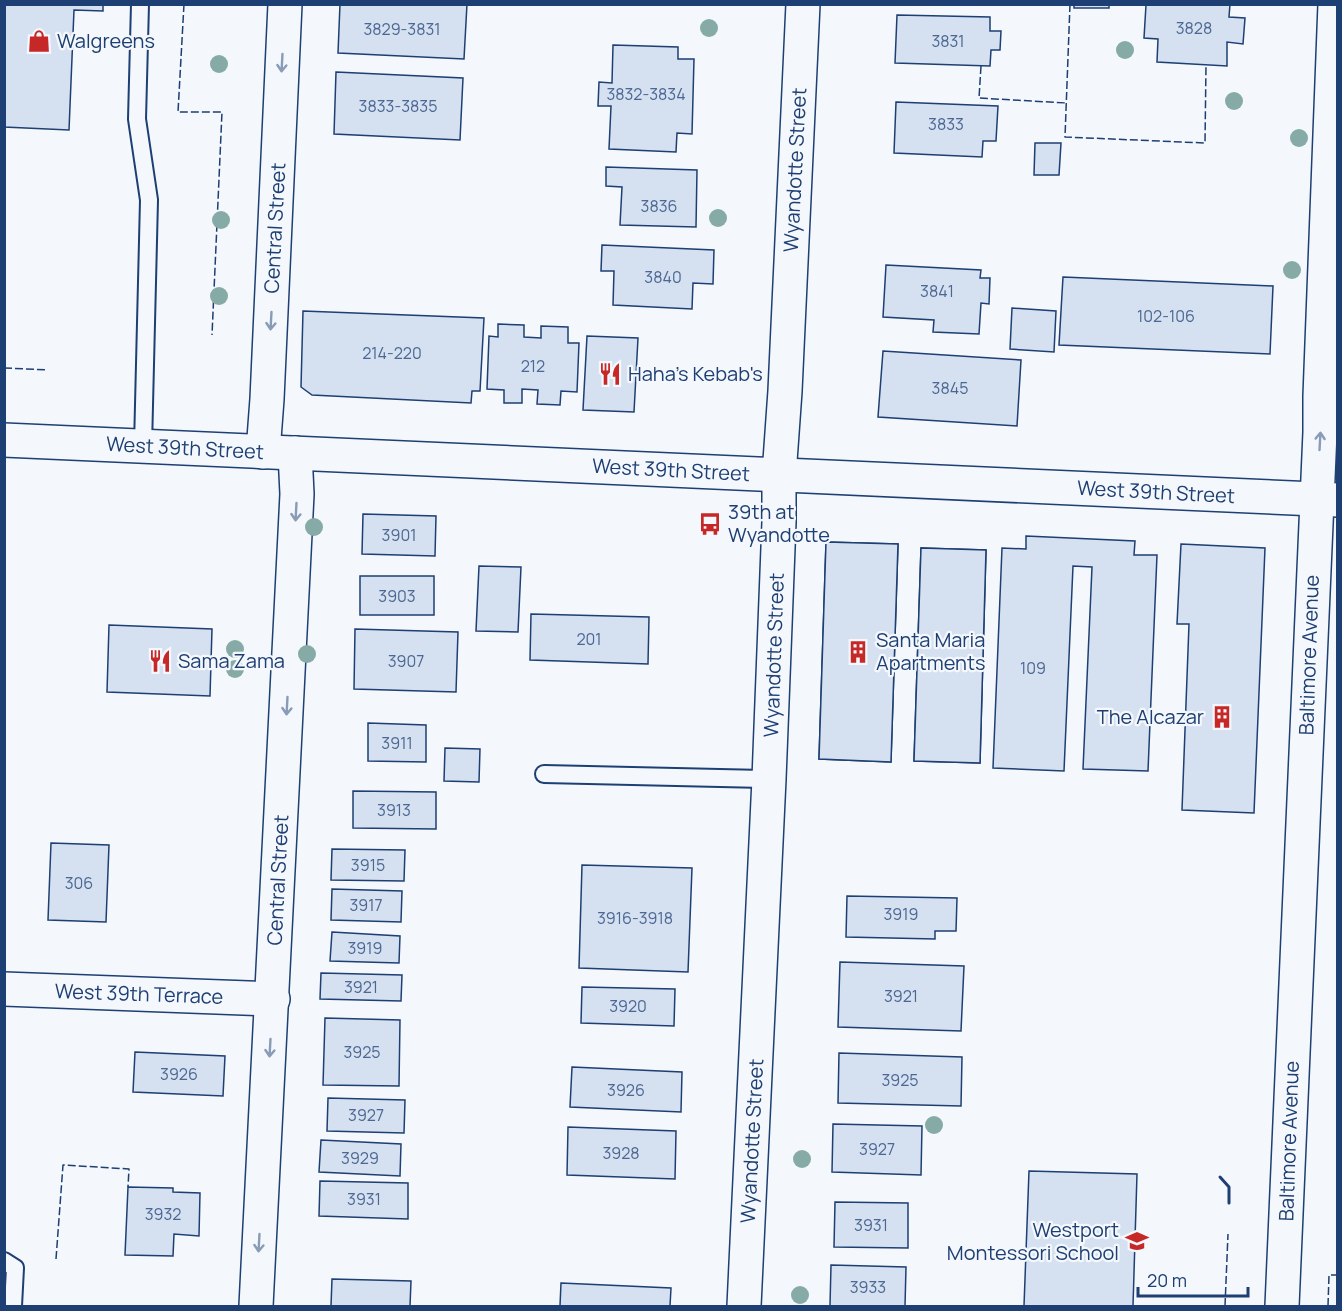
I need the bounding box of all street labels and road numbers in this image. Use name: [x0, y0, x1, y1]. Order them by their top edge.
street label: Wyandotte Street: [777, 87, 812, 253]
street label: Central Street: [258, 162, 291, 294]
street label: West 39th Street: [106, 430, 265, 465]
street label: West 39th Street: [592, 452, 751, 487]
street label: West 39th Street: [1077, 474, 1236, 509]
street label: Wyandotte Street: [757, 572, 790, 738]
street label: Baltimore Avenue: [1292, 574, 1325, 736]
street label: Central Street: [261, 814, 294, 946]
street label: West 39th Terrace: [54, 977, 224, 1010]
street label: Wyandotte Street: [734, 1058, 769, 1224]
street label: Baltimore Avenue: [1272, 1060, 1305, 1222]

